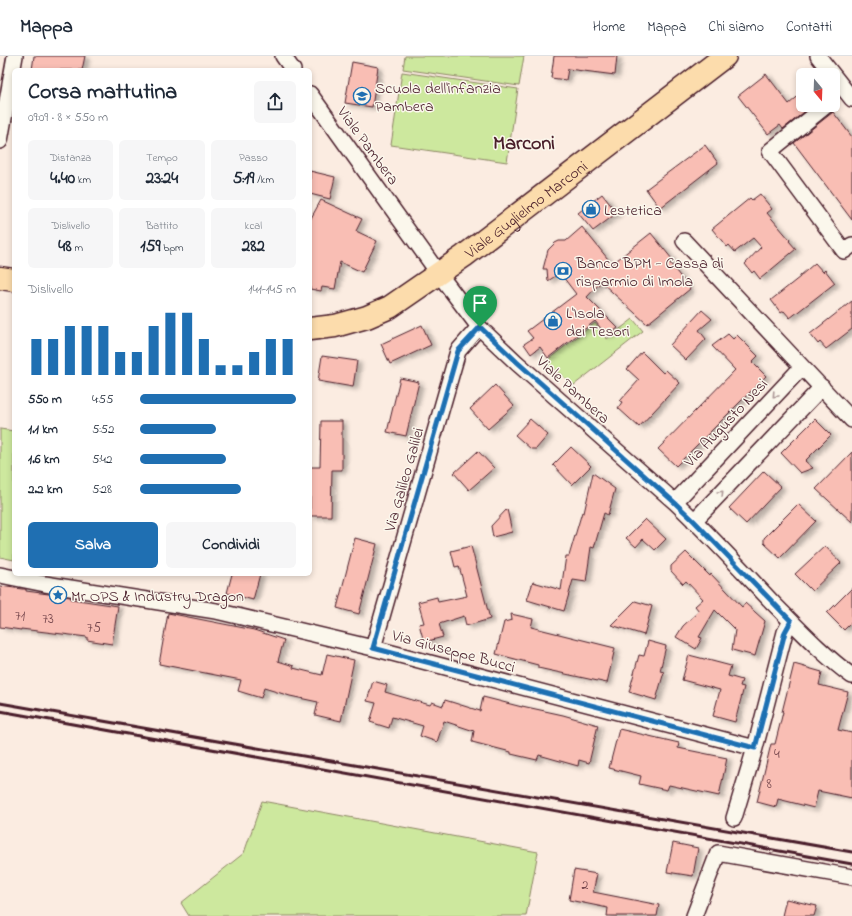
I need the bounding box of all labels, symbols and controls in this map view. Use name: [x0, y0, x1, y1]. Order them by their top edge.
text: Mappa: [20, 14, 73, 41]
text: Home: [593, 17, 625, 38]
text: Mappa: [647, 17, 686, 38]
text: Chi siamo: [708, 17, 764, 38]
text: Contatti: [786, 17, 832, 38]
north arrow: [796, 68, 840, 112]
map controls: [796, 68, 840, 112]
text: Corsa mattutina: [28, 77, 177, 109]
place label: Scuola dell'infanzia Pambera: [375, 77, 501, 119]
button: share: [254, 81, 296, 123]
school or university icon: Scuola dell'infanzia Pambera: [352, 86, 372, 106]
street label: Viale Pambera: [330, 101, 404, 191]
text: 09:09 · 8 × 550 m: [28, 108, 108, 127]
district label: Marconi: [493, 130, 555, 159]
text: Distanza: [50, 150, 91, 166]
text: Tempo: [146, 150, 178, 166]
text: Passo: [239, 150, 268, 166]
street label: Viale Guglielmo Marconi: [460, 155, 593, 266]
text: 4.40: [50, 166, 75, 191]
text: 23:24: [146, 166, 178, 191]
text: 5:19: [233, 166, 254, 191]
text: km: [75, 172, 91, 188]
text: /km: [254, 172, 274, 188]
shop icon: Lestetica: [581, 199, 601, 219]
place label: Lestetica: [604, 199, 662, 223]
text: Dislivello: [51, 218, 90, 234]
text: Battito: [146, 218, 178, 234]
text: kcal: [245, 218, 262, 234]
text: 48: [58, 234, 72, 259]
text: 159: [140, 234, 161, 259]
text: 282: [242, 234, 265, 259]
text: m: [72, 240, 83, 256]
text: bpm: [161, 240, 184, 256]
place label: Banco BPM - Cassa di risparmio di Imola: [575, 252, 724, 294]
bank icon: Banco BPM - Cassa di risparmio di Imola: [553, 261, 573, 281]
text: Dislivello: [28, 280, 73, 299]
text: 141–145 m: [248, 280, 296, 299]
pin: [463, 286, 497, 327]
icon: arrive: [469, 292, 491, 314]
place label: L'Isola dei Tesori: [566, 302, 630, 344]
shop icon: L'Isola dei Tesori: [543, 311, 563, 331]
street label: Viale Pambera: [530, 350, 615, 430]
street label: Via Augusto Nesi: [678, 373, 774, 474]
text: 550 m: [28, 390, 62, 409]
text: 4:55: [92, 390, 113, 409]
one-way arrow: [772, 390, 780, 398]
text: 1.1 km: [28, 420, 58, 439]
text: 5:52: [92, 420, 114, 439]
street label: Via Galileo Galilei: [378, 425, 431, 535]
text: 1.6 km: [28, 450, 60, 469]
text: 5:42: [92, 450, 112, 469]
text: 2.2 km: [28, 480, 63, 499]
text: 5:28: [92, 480, 112, 499]
one-way arrow: [716, 490, 724, 498]
button: Salva: [28, 522, 158, 568]
button: Condividi: [166, 522, 296, 568]
place icon: Mr OPS & Industry Dragon: [48, 585, 68, 605]
place label: Mr OPS & Industry Dragon: [71, 585, 244, 609]
house number: 71: [15, 606, 26, 627]
house number: 73: [42, 609, 54, 630]
house number: 75: [87, 618, 101, 639]
street label: Via Giuseppe Bucci: [388, 624, 518, 680]
house number: 4: [774, 744, 780, 765]
house number: 8: [766, 774, 772, 795]
house number: 2: [582, 875, 589, 896]

